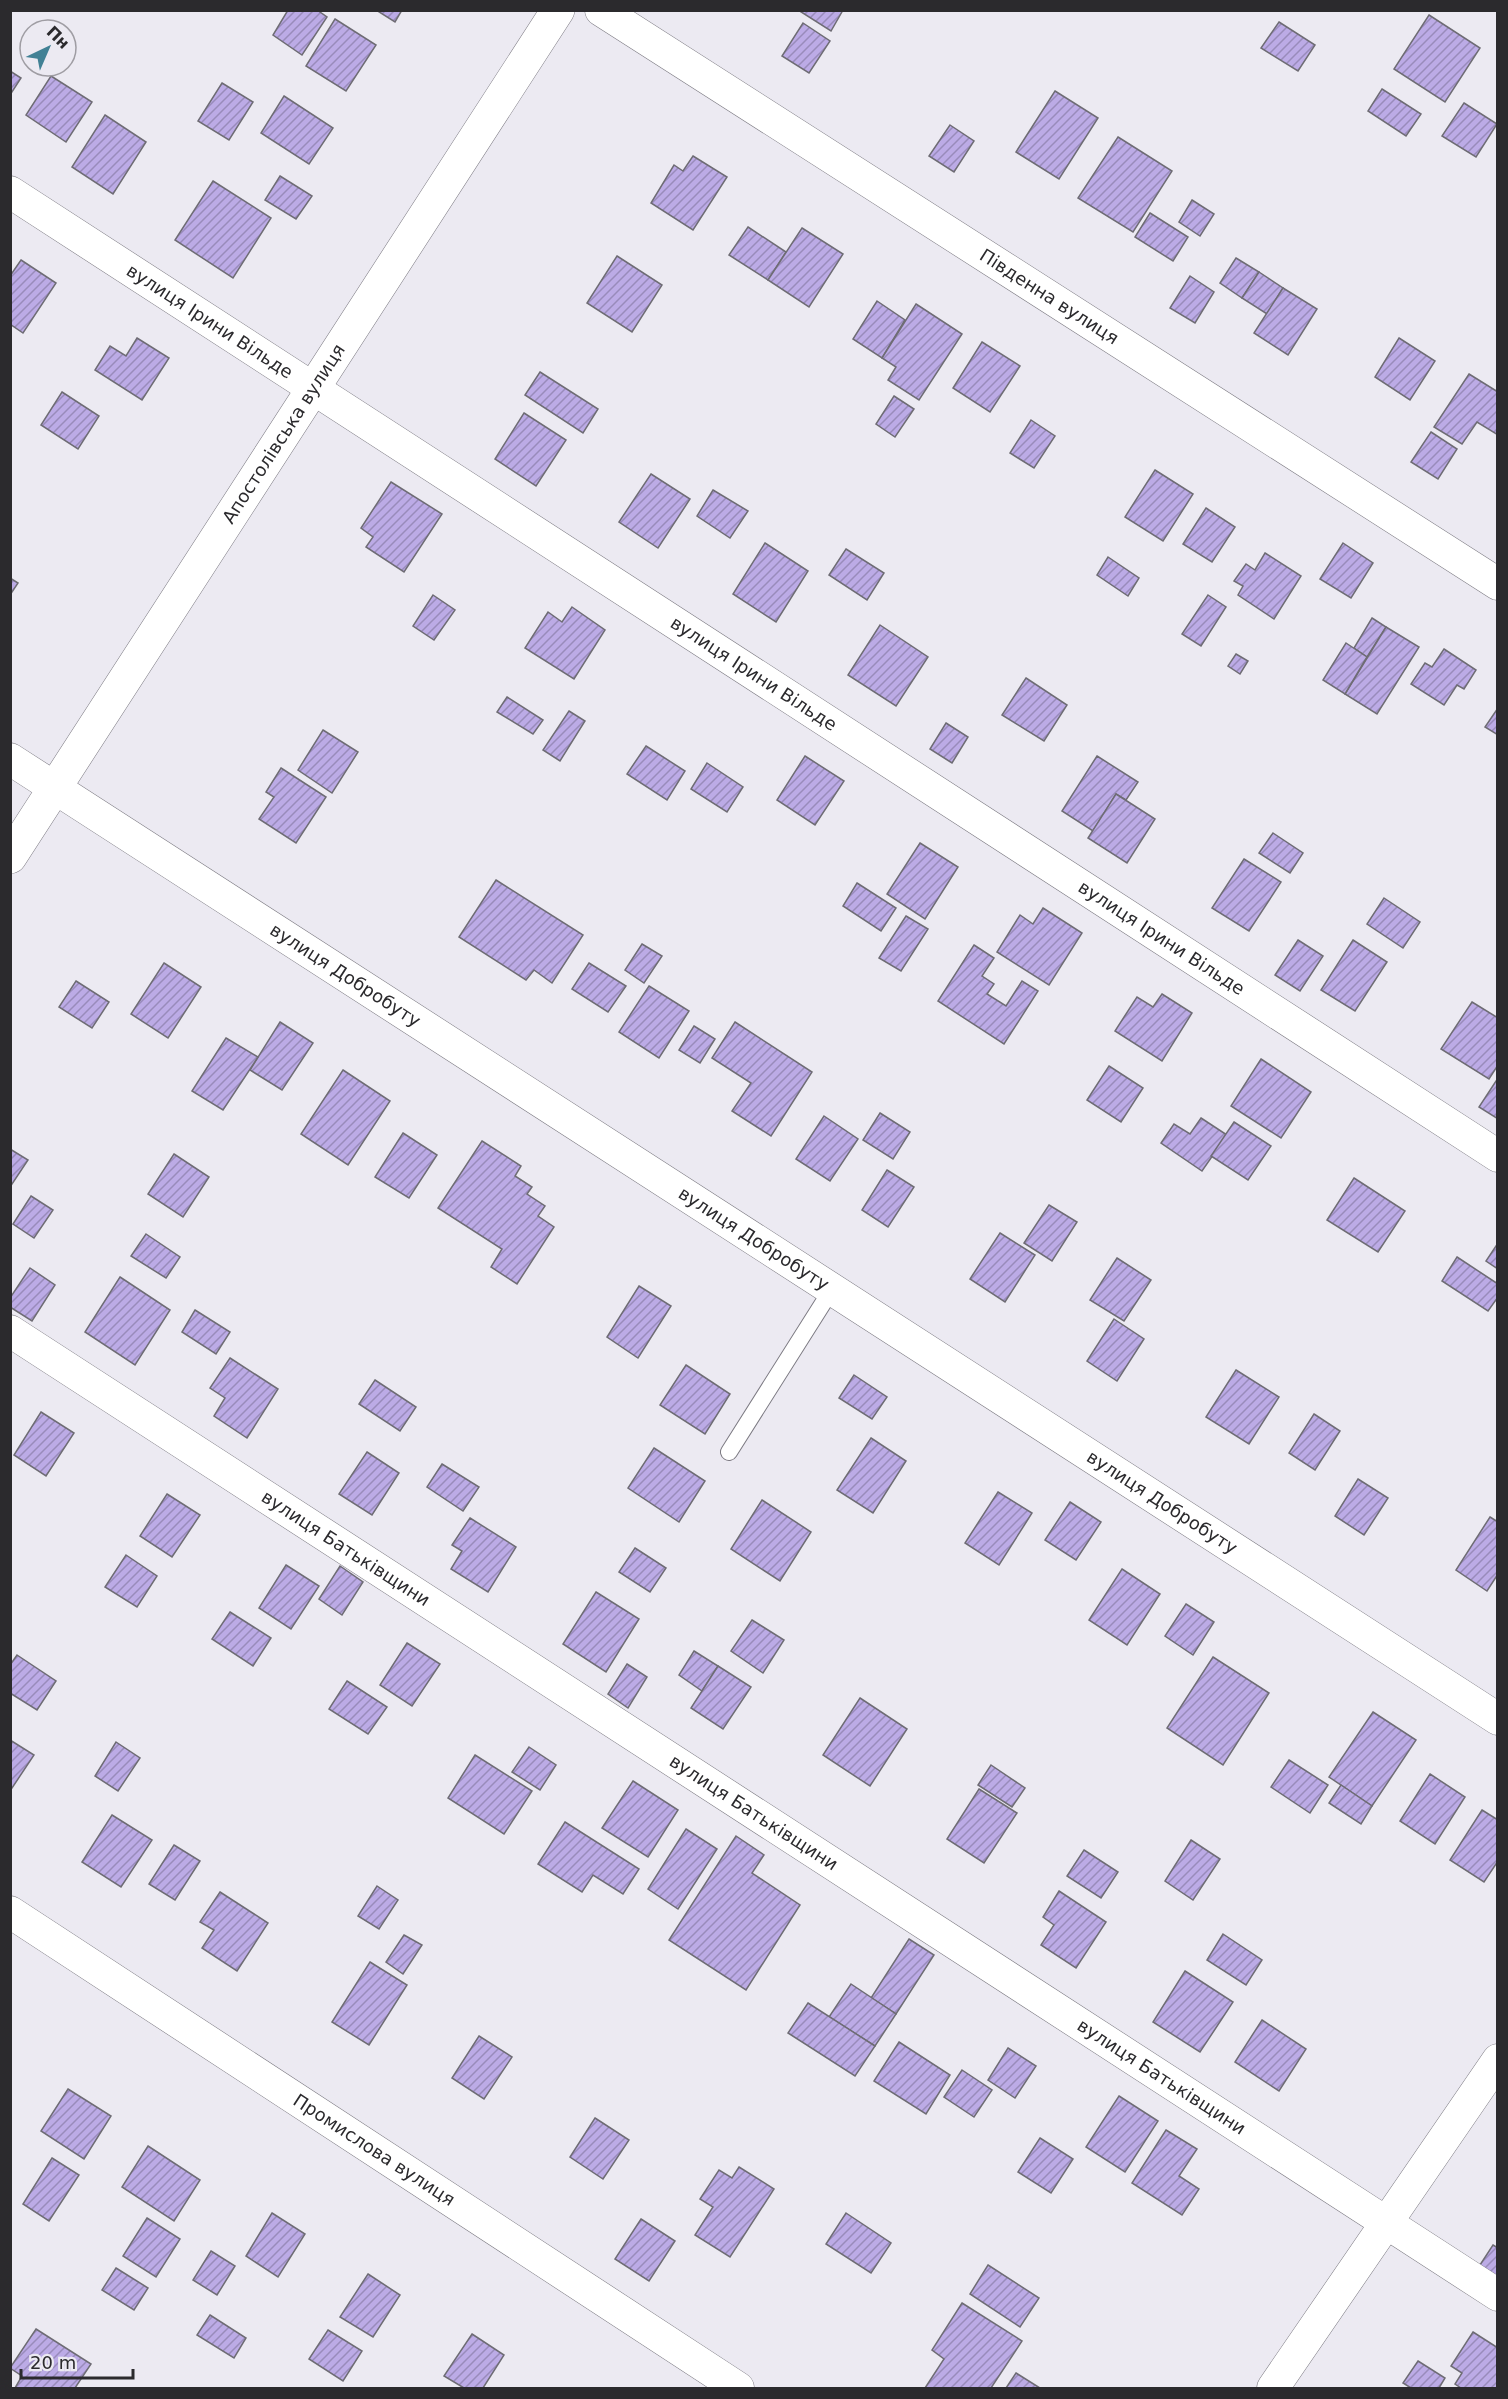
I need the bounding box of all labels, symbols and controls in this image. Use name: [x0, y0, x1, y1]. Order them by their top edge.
north arrow: [18, 18, 78, 78]
text: Пн: [43, 22, 73, 53]
street label: Південна вулиця: [976, 244, 1123, 348]
street label: вулиця Ірини Вільде: [123, 259, 297, 383]
street label: Апостолівська вулиця: [218, 340, 349, 527]
street label: вулиця Ірини Вільде: [667, 612, 841, 735]
street label: вулиця Ірини Вільде: [1075, 876, 1249, 999]
street label: вулиця Добробуту: [266, 919, 425, 1031]
street label: вулиця Добробуту: [675, 1182, 833, 1295]
street label: вулиця Добробуту: [1083, 1446, 1242, 1558]
street label: вулиця Батьківщини: [258, 1486, 434, 1610]
street label: вулиця Батьківщини: [666, 1750, 842, 1875]
street label: вулиця Батьківщини: [1074, 2014, 1250, 2139]
street label: Промислова вулиця: [290, 2089, 459, 2210]
scale bar: [21, 2342, 134, 2380]
text: 20 m: [30, 2352, 76, 2373]

